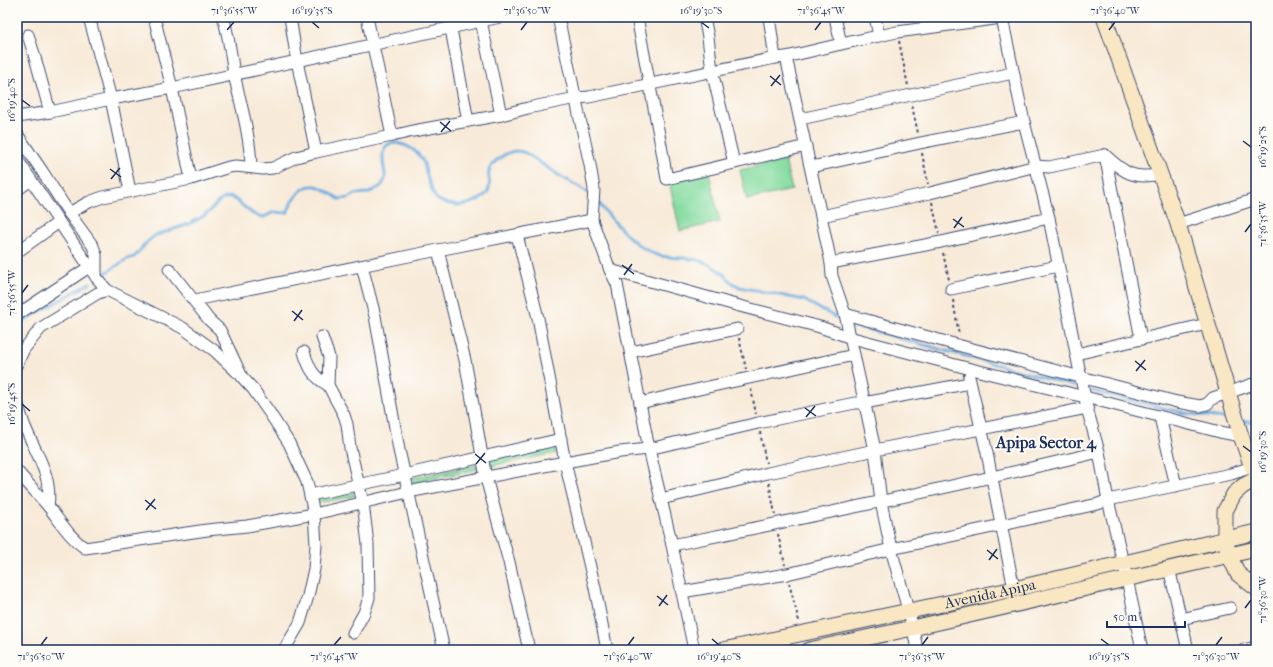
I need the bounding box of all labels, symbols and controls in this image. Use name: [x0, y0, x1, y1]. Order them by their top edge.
text: 71°36'55"W: [211, 5, 258, 17]
text: 16°19'35"S: [291, 5, 333, 17]
text: 71°36'50"W: [503, 5, 552, 17]
text: 16°19'30"S: [680, 5, 722, 17]
text: 71°36'45"W: [797, 5, 846, 17]
text: 71°36'40"W: [1091, 5, 1141, 17]
text: 16°19'40"S: [6, 78, 18, 122]
text: 16°19'25"S: [1257, 126, 1269, 168]
text: 71°36'35"W: [1257, 200, 1269, 247]
text: 71°36'55"W: [6, 269, 18, 316]
text: 16°19'45"S: [6, 383, 18, 425]
text: 16°19'30"S: [1257, 431, 1269, 473]
district label: Apipa Sector 4: [995, 433, 1097, 453]
street label: Avenida Apipa: [942, 575, 1039, 613]
text: 71°36'30"W: [1257, 575, 1269, 624]
scale bar: [1107, 603, 1185, 629]
text: 50 m: [1113, 610, 1137, 624]
text: 71°36'50"W: [17, 651, 66, 663]
text: 71°36'45"W: [310, 651, 359, 663]
text: 71°36'40"W: [604, 651, 654, 663]
text: 16°19'40"S: [697, 651, 741, 663]
text: 71°36'35"W: [899, 651, 946, 663]
text: 16°19'35"S: [1088, 651, 1130, 663]
text: 71°36'30"W: [1192, 651, 1241, 663]

